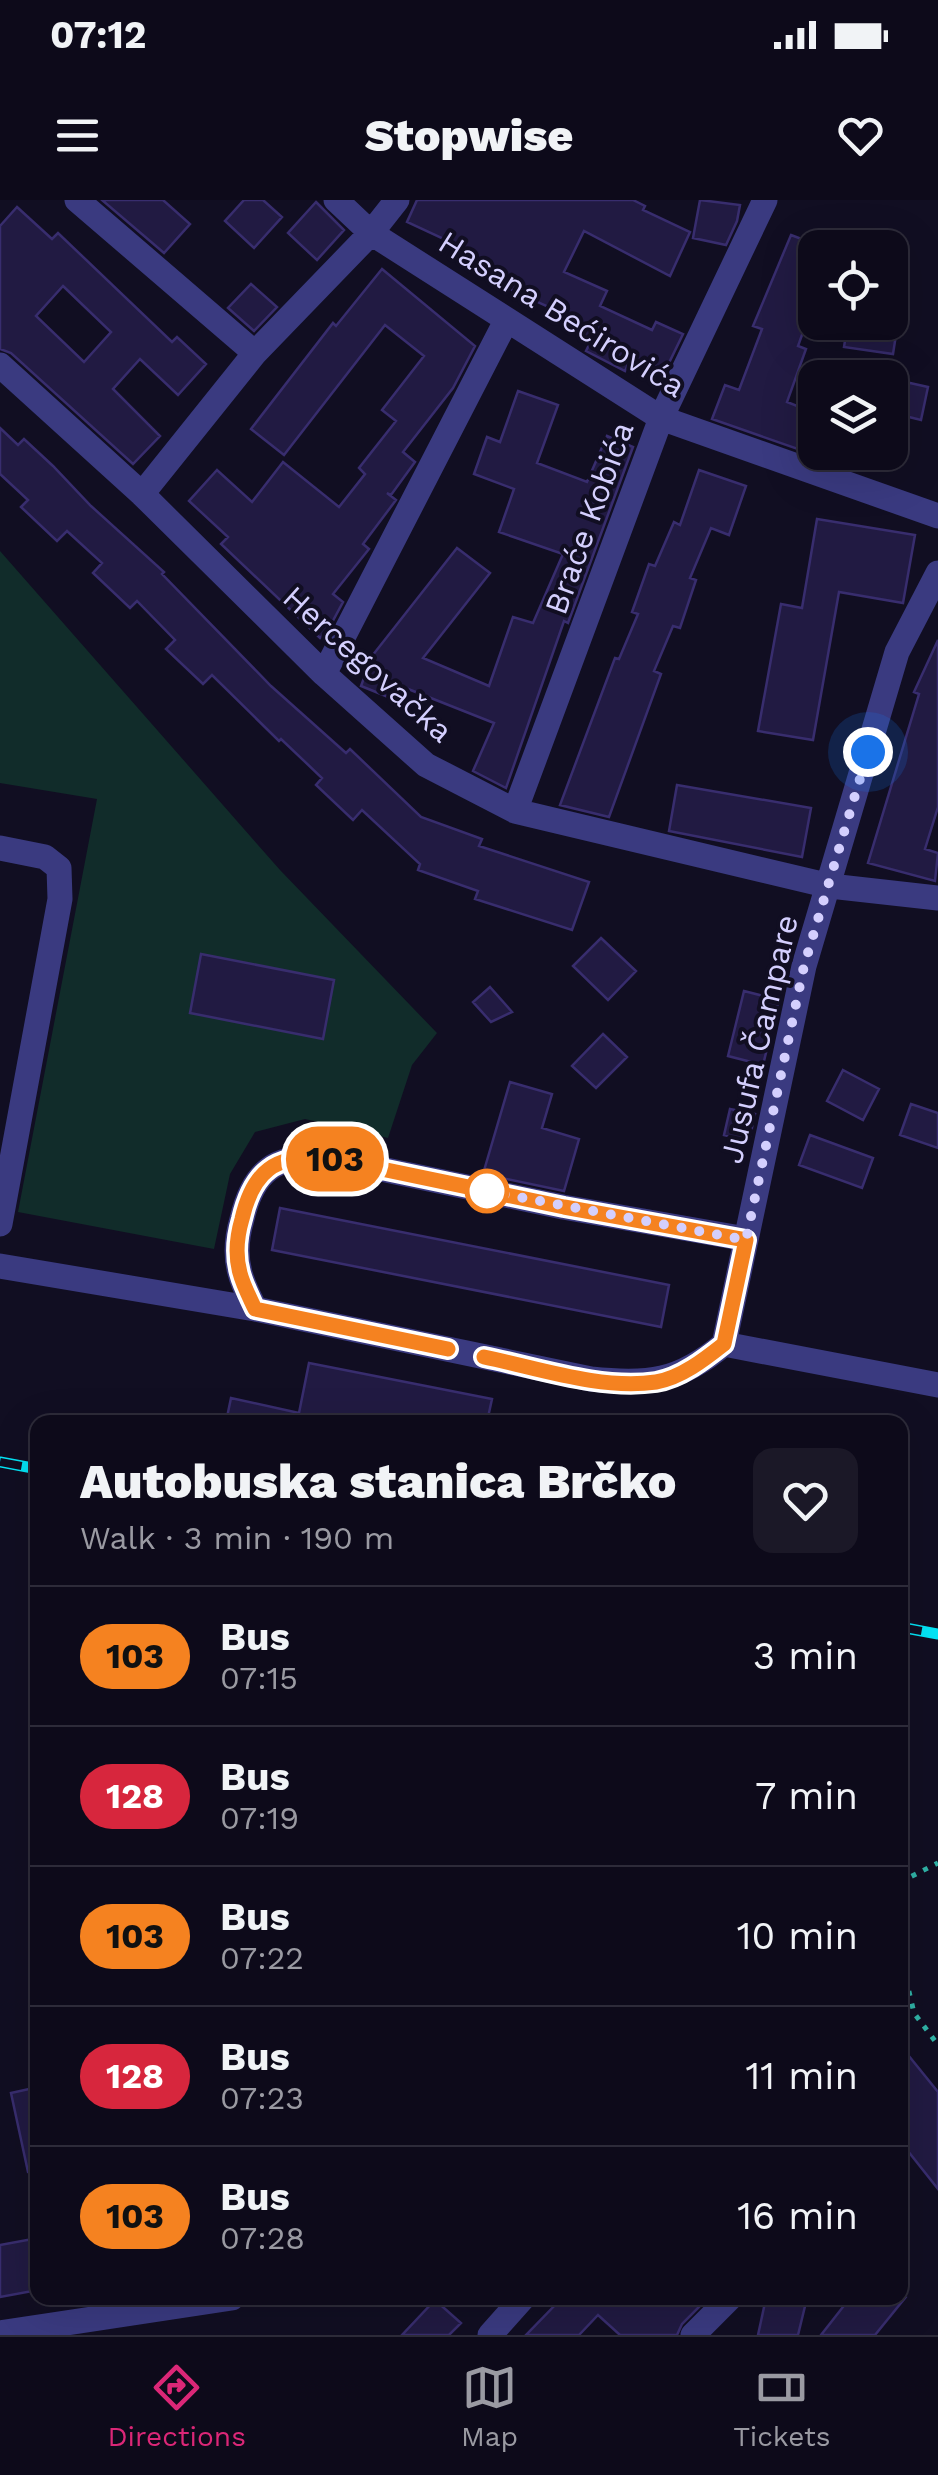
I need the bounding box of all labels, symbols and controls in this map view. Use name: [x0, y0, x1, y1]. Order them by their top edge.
text: 07:12: [50, 13, 146, 57]
icon: menu: [50, 108, 105, 163]
icon: heart: [833, 108, 888, 163]
text: Stopwise: [365, 109, 573, 162]
street label: Hasana Bećirovića: [432, 223, 692, 405]
map controls: [798, 230, 908, 470]
button: locate: [798, 230, 908, 340]
button: layers: [798, 360, 908, 470]
street label: Braće Kobića: [537, 416, 641, 620]
street label: Hercegovačka: [275, 578, 461, 750]
your location: [843, 727, 893, 777]
street label: Jusufa Čampare: [712, 911, 806, 1167]
line badge: 103: [278, 1126, 392, 1192]
text: 103: [306, 1138, 364, 1180]
unlabelled marker: [466, 1170, 508, 1212]
button: heart: [753, 1448, 858, 1553]
text: Autobuska stanica Brčko: [80, 1453, 676, 1510]
text: Walk · 3 min · 190 m: [80, 1519, 394, 1557]
text: Bus: [220, 1615, 290, 1659]
text: 3 min: [753, 1634, 858, 1678]
text: 103: [106, 1635, 164, 1677]
text: 07:15: [220, 1659, 298, 1697]
text: Bus: [220, 1755, 290, 1799]
text: 7 min: [755, 1774, 858, 1818]
text: 128: [106, 1775, 164, 1817]
text: 07:19: [220, 1799, 299, 1837]
text: Bus: [220, 1895, 290, 1939]
text: 10 min: [737, 1914, 858, 1958]
text: 103: [106, 1915, 164, 1957]
text: 07:22: [220, 1939, 304, 1977]
text: Bus: [220, 2035, 290, 2079]
text: 11 min: [746, 2054, 858, 2098]
text: 128: [106, 2055, 164, 2097]
text: 07:23: [220, 2079, 304, 2117]
text: Bus: [220, 2175, 290, 2219]
text: 16 min: [737, 2194, 858, 2238]
text: 103: [106, 2195, 164, 2237]
text: 07:28: [220, 2219, 305, 2257]
tab: Directions: [108, 2360, 246, 2453]
tab: Map: [461, 2360, 518, 2453]
tab: Tickets: [733, 2360, 830, 2453]

